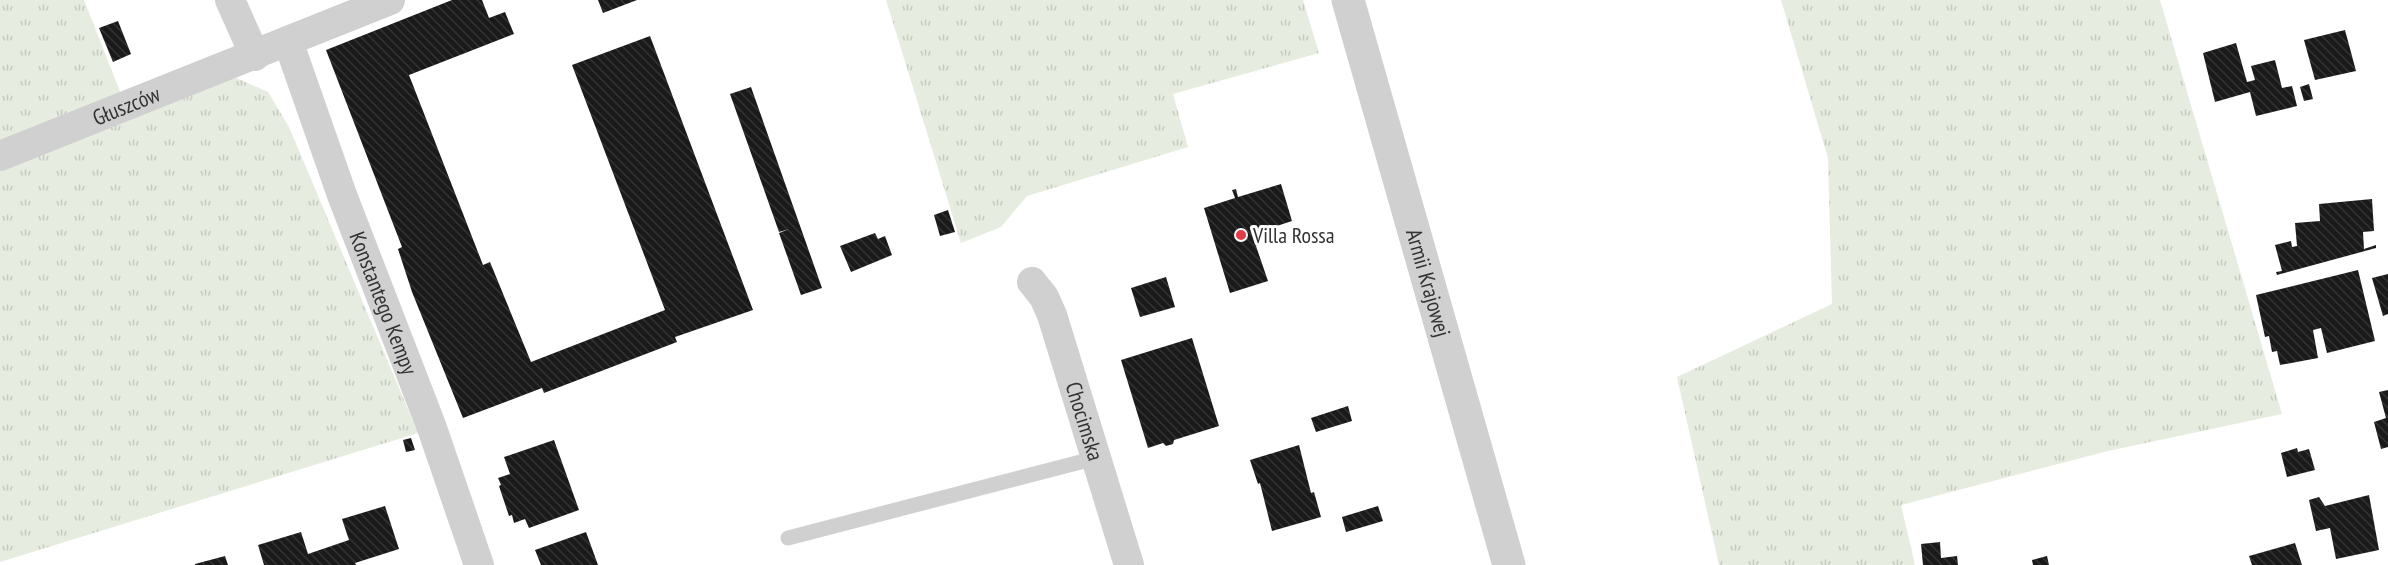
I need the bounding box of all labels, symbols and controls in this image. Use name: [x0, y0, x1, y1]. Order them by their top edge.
street label: Głuszców: [88, 79, 164, 132]
place label: Villa Rossa: [1252, 221, 1335, 249]
street label: Armii Krajowej: [1400, 226, 1457, 340]
street label: Konstantego Kempy: [344, 228, 424, 379]
marker: Villa Rossa: [1234, 228, 1248, 242]
street label: Chocimska: [1059, 378, 1110, 464]

